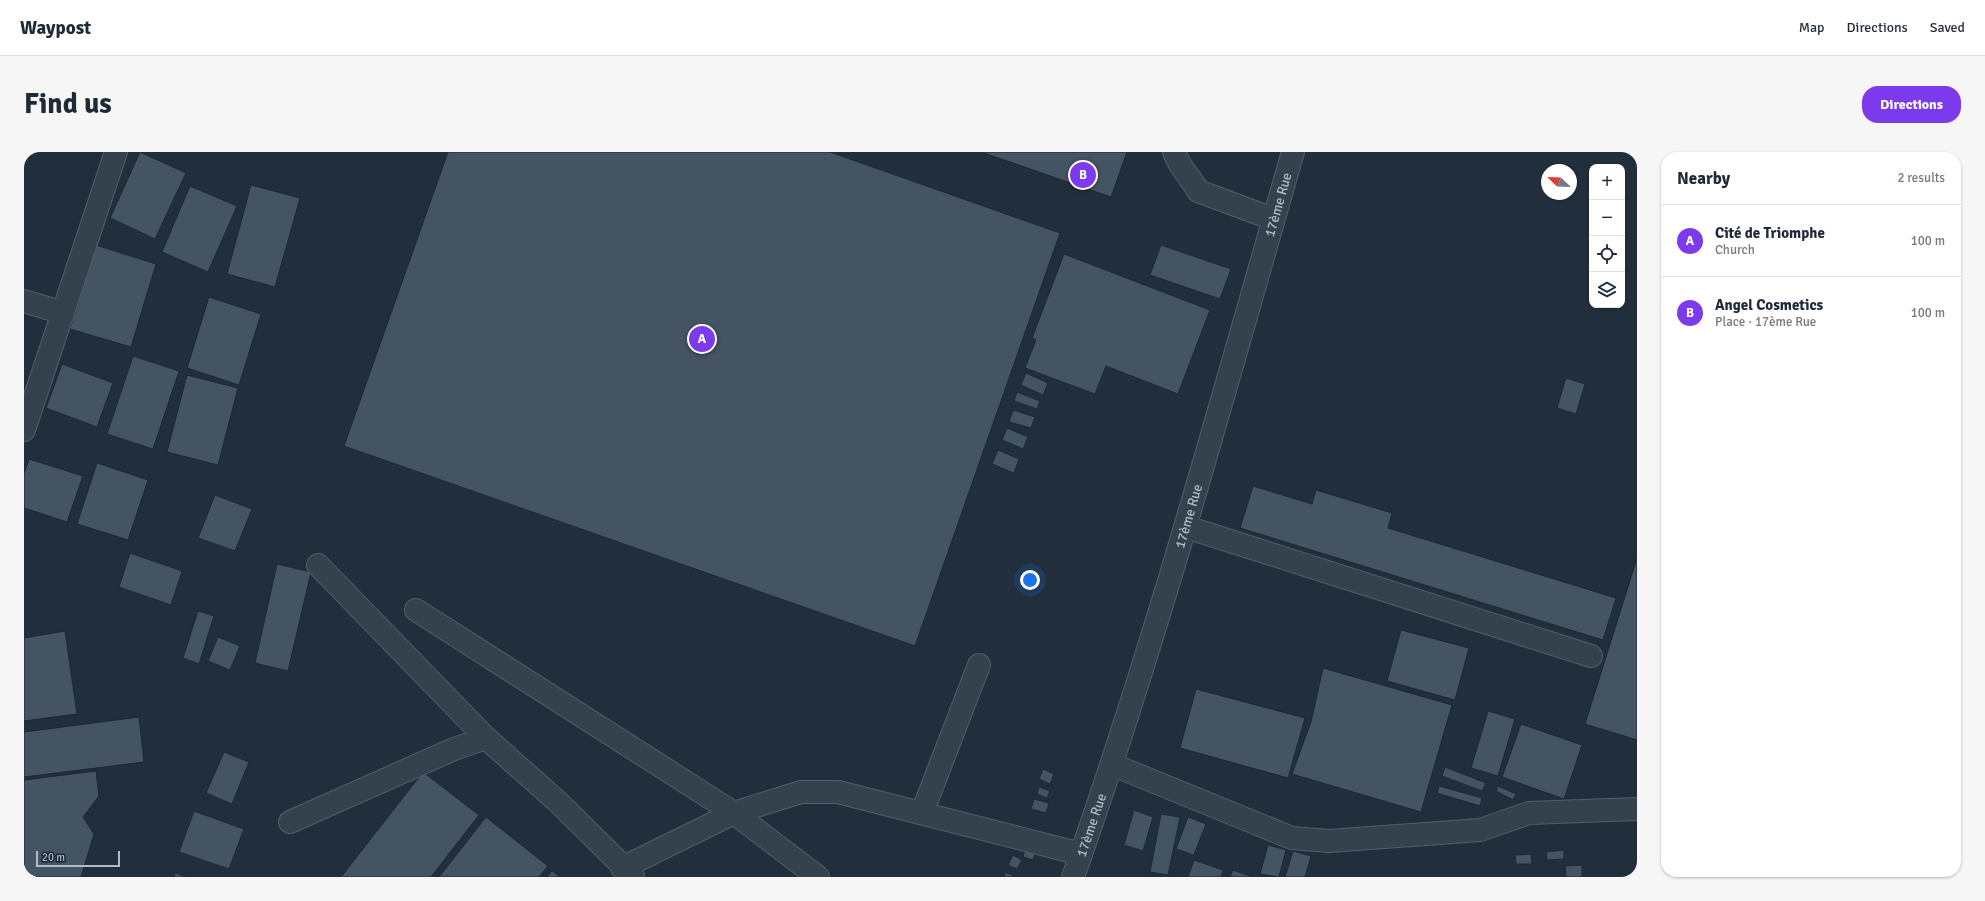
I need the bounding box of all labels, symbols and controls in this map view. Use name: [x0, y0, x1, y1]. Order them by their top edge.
text: Waypost: [20, 16, 91, 40]
text: Map: [1799, 19, 1825, 36]
text: Directions: [1847, 19, 1908, 36]
text: Saved: [1930, 19, 1965, 36]
button: Directions: [1862, 86, 1961, 123]
text: Find us: [24, 87, 112, 121]
pin: B: [1070, 160, 1096, 190]
north arrow: [1541, 164, 1577, 200]
map controls: [1589, 164, 1625, 308]
button: +: [1589, 164, 1625, 200]
text: Nearby: [1677, 168, 1730, 189]
street label: 17ème Rue: [1261, 170, 1295, 239]
text: 2 results: [1897, 170, 1945, 186]
button: −: [1589, 200, 1625, 236]
text: Cité de Triomphe: [1715, 224, 1825, 242]
text: A: [1686, 233, 1694, 249]
text: 100 m: [1911, 233, 1945, 249]
button: locate: [1589, 236, 1625, 272]
text: Church: [1715, 242, 1755, 258]
button: layers: [1589, 272, 1625, 308]
text: Angel Cosmetics: [1715, 296, 1823, 314]
text: B: [1686, 305, 1694, 321]
text: 100 m: [1911, 305, 1945, 321]
text: Place · 17ème Rue: [1715, 314, 1816, 330]
pin: A: [689, 324, 715, 354]
street label: 17ème Rue: [1171, 482, 1206, 550]
your location: [1020, 570, 1040, 590]
street label: 17ème Rue: [1072, 791, 1110, 859]
scale bar: [36, 849, 120, 868]
text: 20 m: [42, 851, 65, 864]

